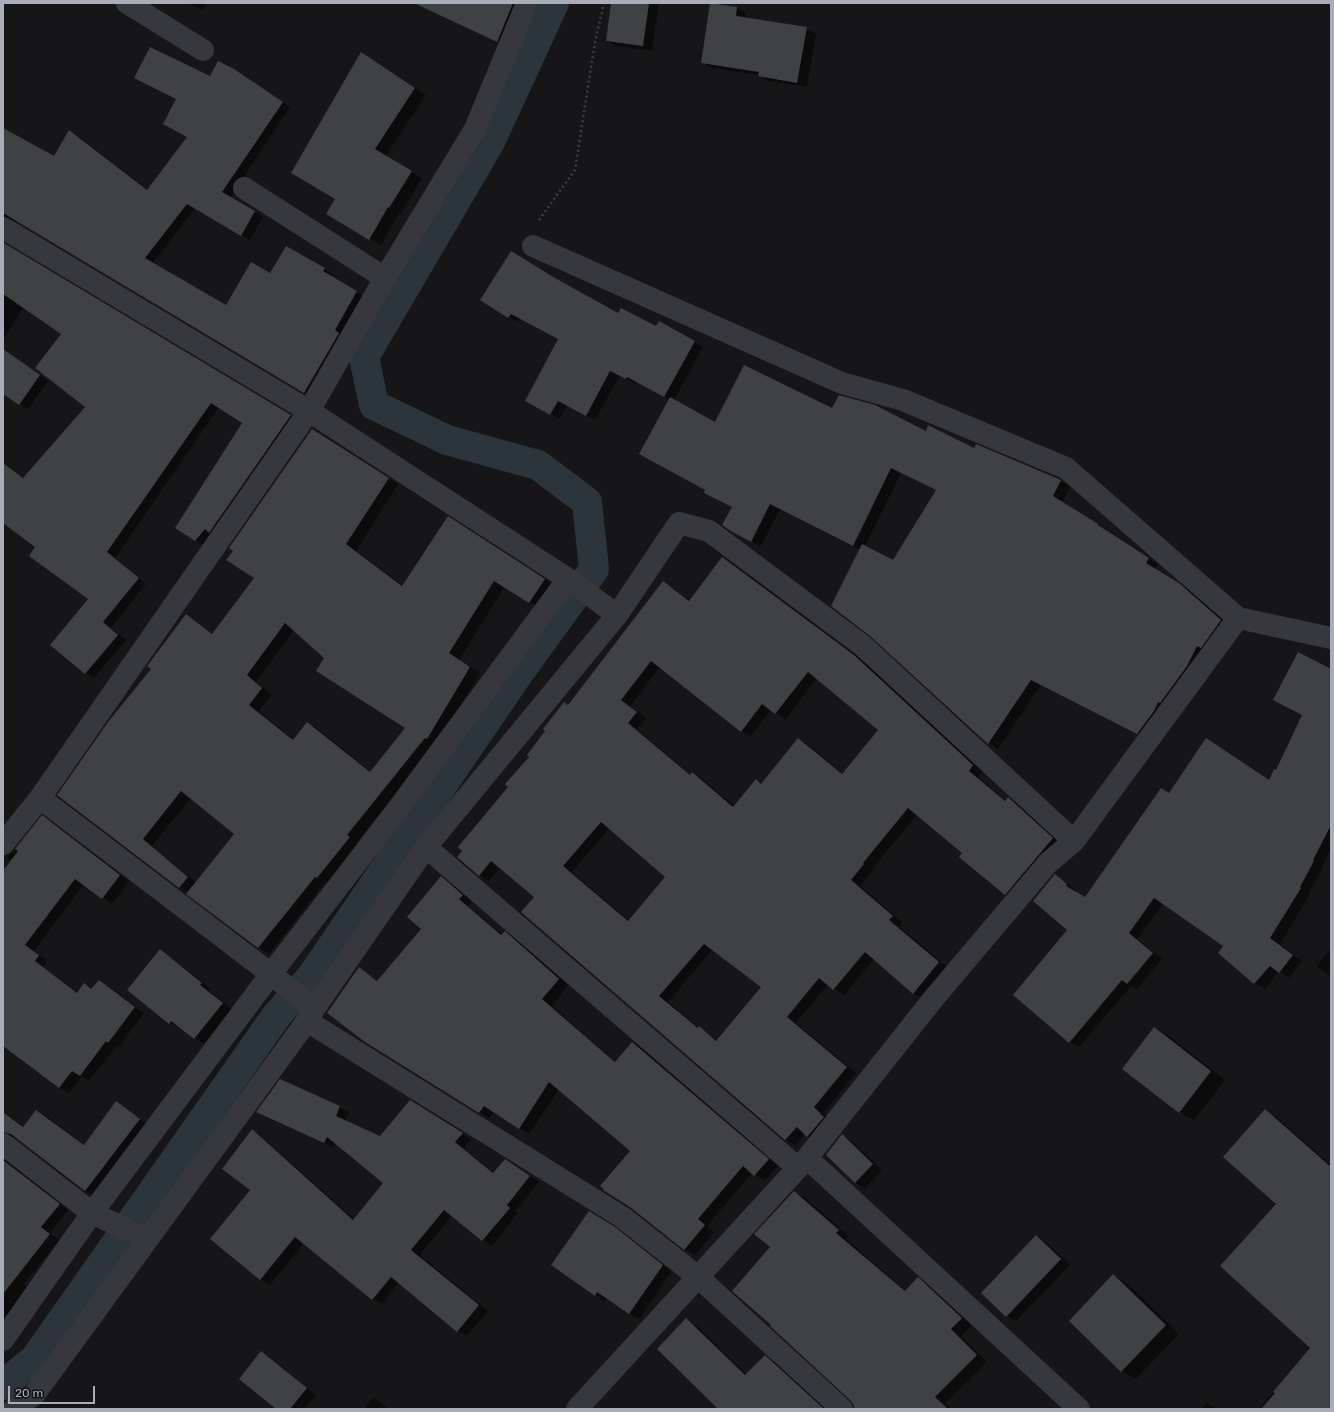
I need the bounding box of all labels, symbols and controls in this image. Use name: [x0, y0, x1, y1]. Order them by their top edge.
scale bar: [10, 1378, 97, 1404]
text: 20 m: [15, 1386, 43, 1400]

